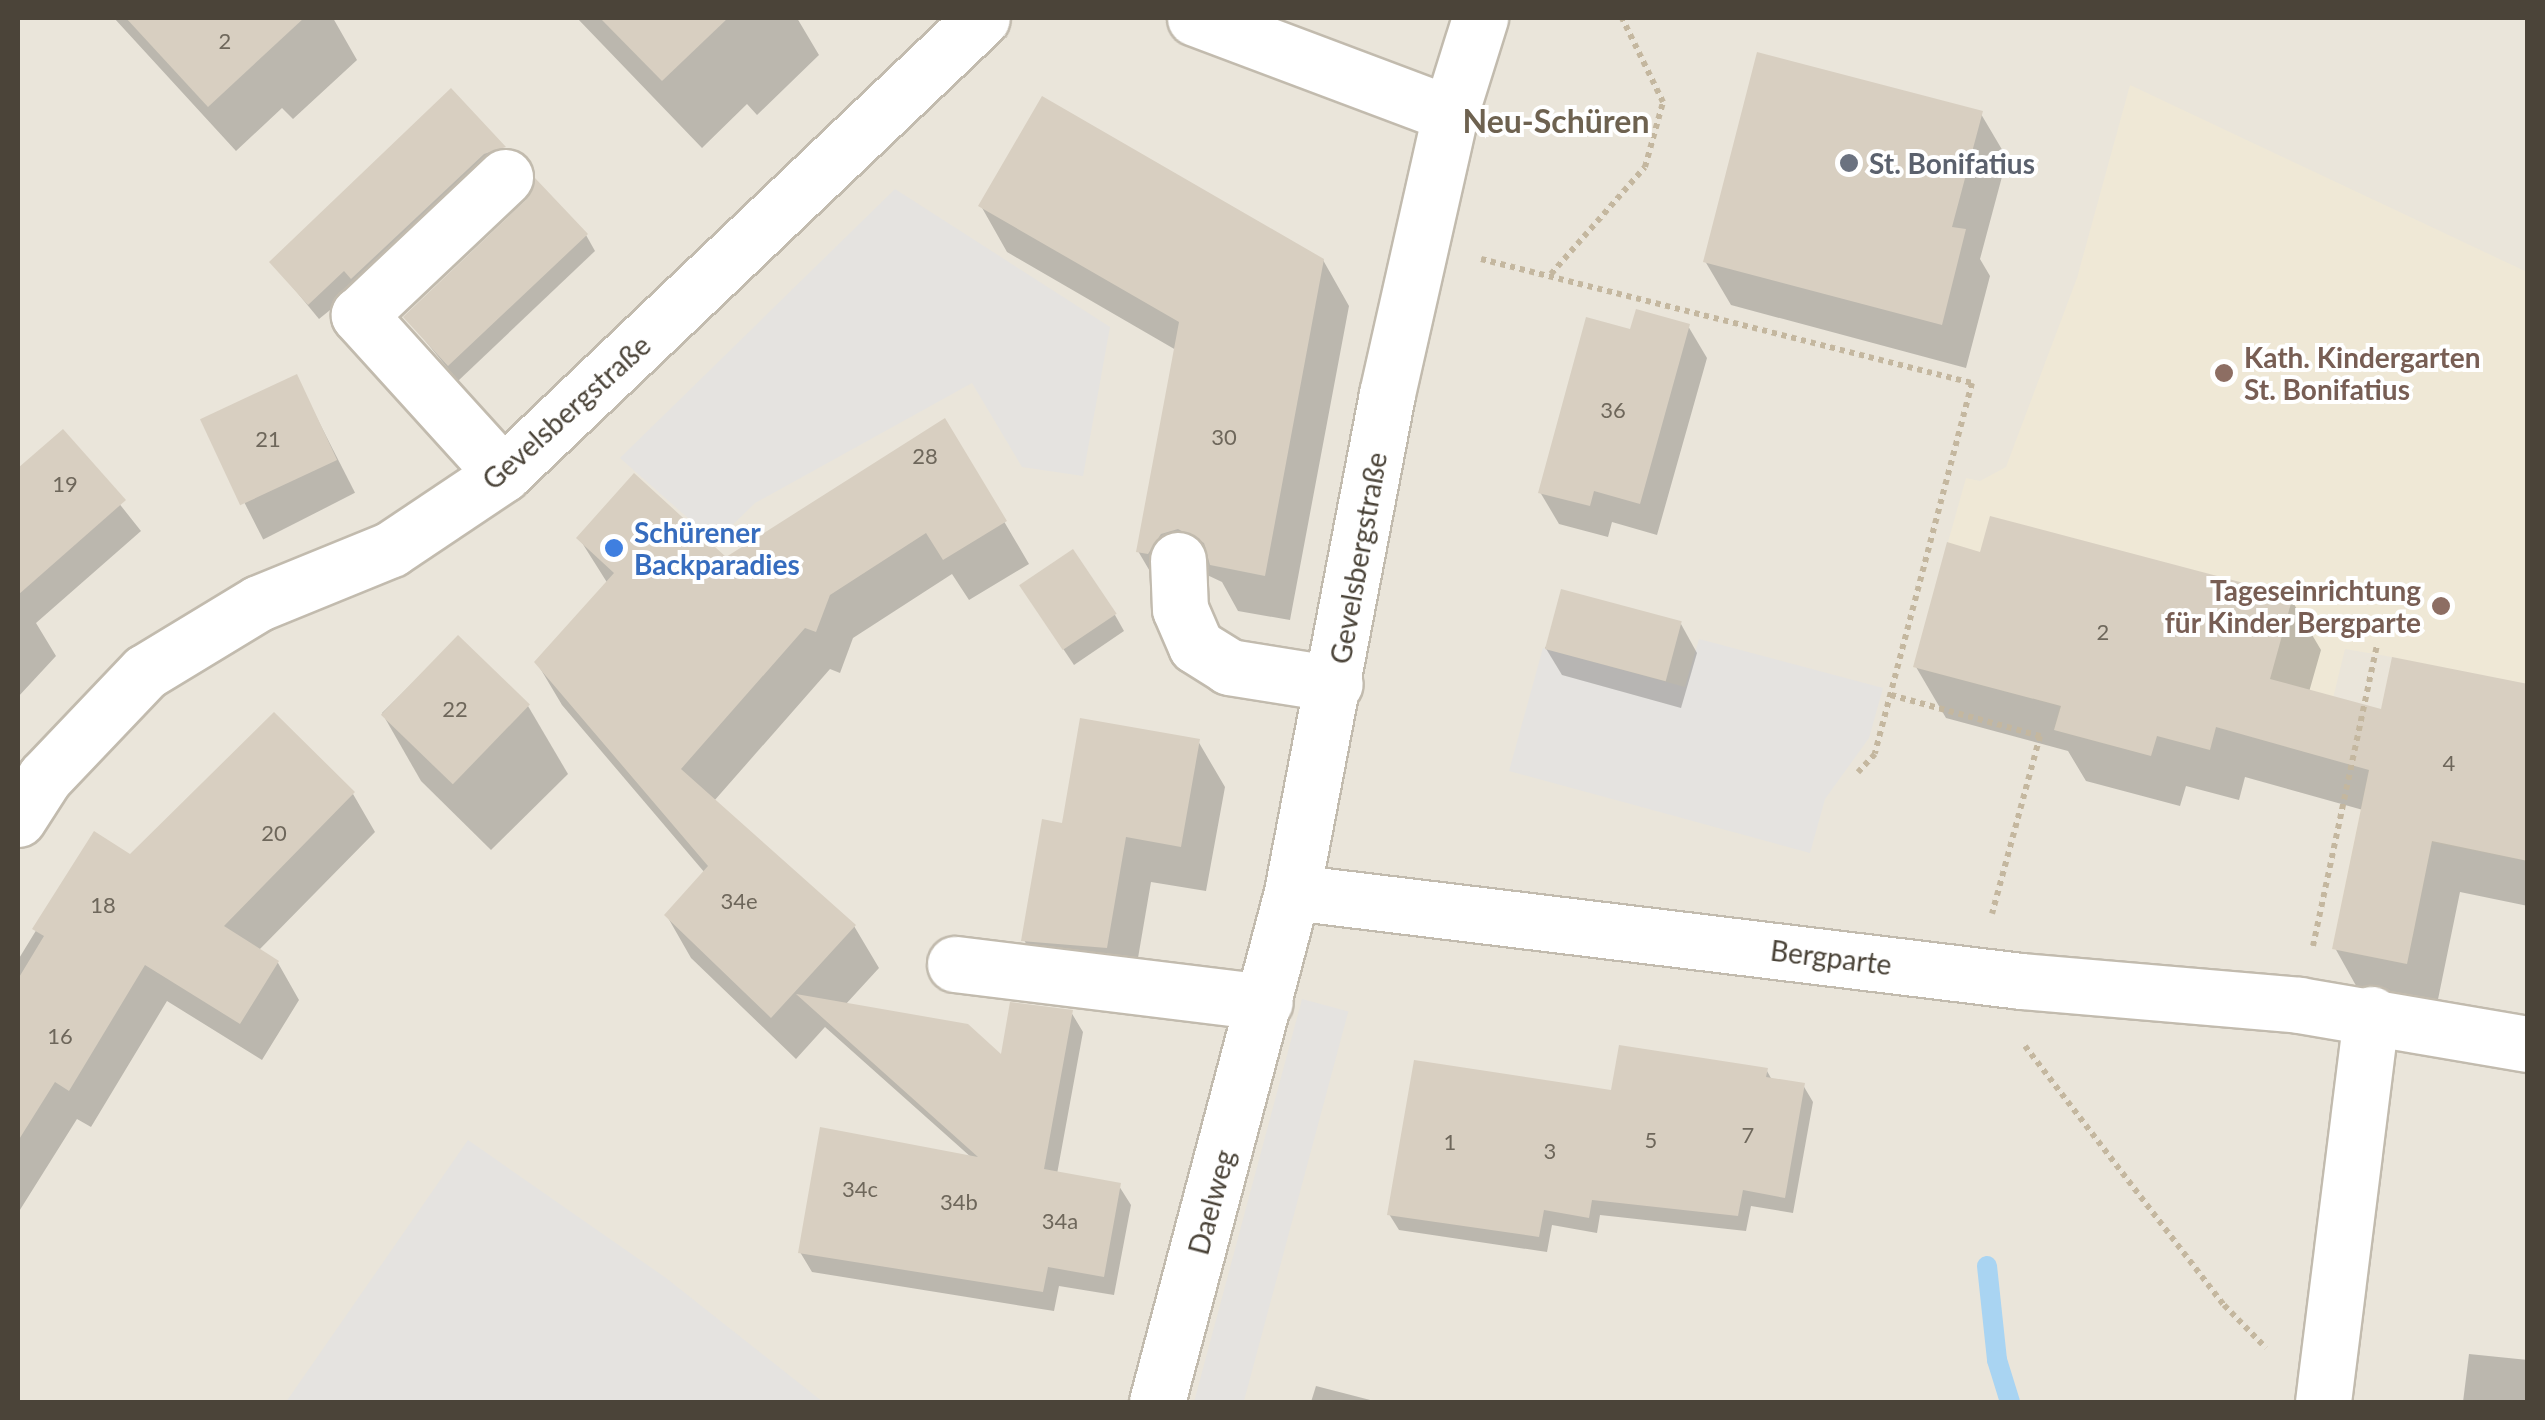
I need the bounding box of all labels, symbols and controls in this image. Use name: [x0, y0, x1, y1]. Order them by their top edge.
house number: 2: [219, 28, 231, 54]
district label: Neu-Schüren: [1463, 102, 1649, 140]
place label: St. Bonifatius: [1869, 146, 2035, 180]
marker: St. Bonifatius: [1838, 152, 1860, 174]
street label: Gevelsbergstraße: [475, 328, 657, 496]
place label: Kath. Kindergarten St. Bonifatius: [2244, 340, 2481, 406]
marker: Kath. Kindergarten St. Bonifatius: [2213, 362, 2235, 384]
house number: 36: [1600, 397, 1626, 423]
house number: 30: [1211, 424, 1237, 450]
house number: 21: [255, 426, 281, 452]
house number: 28: [912, 443, 938, 469]
street label: Gevelsbergstraße: [1323, 450, 1393, 666]
house number: 19: [52, 471, 78, 497]
place label: Schürener Backparadies: [634, 515, 800, 581]
marker: Schürener Backparadies: [603, 537, 625, 559]
place label: Tageseinrichtung für Kinder Bergparte: [2164, 573, 2421, 639]
marker: Tageseinrichtung für Kinder Bergparte: [2430, 595, 2452, 617]
house number: 2: [2097, 619, 2109, 645]
house number: 22: [442, 696, 468, 722]
house number: 4: [2443, 750, 2455, 776]
house number: 20: [261, 820, 287, 846]
house number: 34e: [720, 888, 758, 914]
house number: 18: [90, 892, 116, 918]
street label: Bergparte: [1769, 933, 1893, 981]
house number: 16: [47, 1023, 73, 1049]
house number: 7: [1742, 1122, 1754, 1148]
house number: 5: [1645, 1127, 1657, 1153]
house number: 1: [1444, 1129, 1456, 1155]
house number: 3: [1544, 1138, 1556, 1164]
street label: Daelweg: [1181, 1146, 1241, 1258]
house number: 34c: [842, 1176, 878, 1202]
house number: 34b: [940, 1189, 978, 1215]
house number: 34a: [1042, 1208, 1078, 1234]

